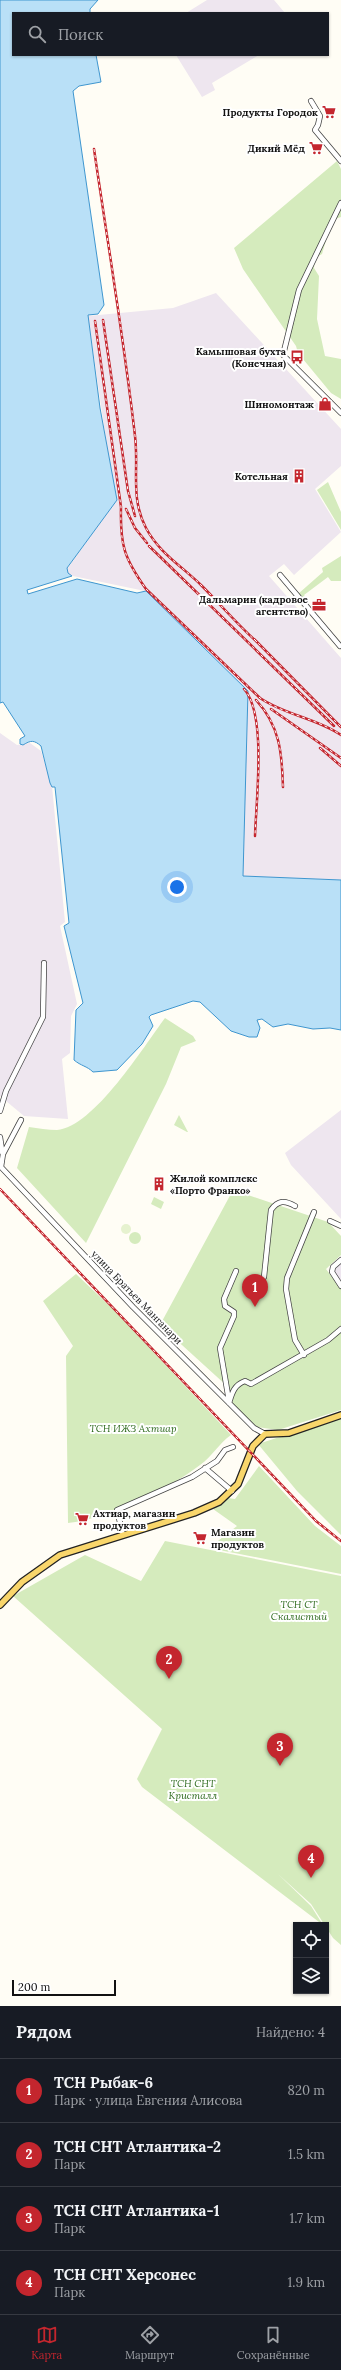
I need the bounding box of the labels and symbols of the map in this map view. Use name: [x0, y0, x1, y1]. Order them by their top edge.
supermarket icon: Продукты Городок: [321, 104, 337, 120]
place label: Продукты Городок: [223, 106, 318, 119]
supermarket icon: Дикий Мёд: [308, 140, 324, 156]
place label: Дикий Мёд: [247, 142, 305, 155]
place label: Камышовая бухта (Конечная): [196, 345, 287, 370]
bus stop icon: Камышовая бухта (Конечная): [289, 349, 305, 365]
shop icon: Шиномонтаж: [317, 396, 333, 412]
place label: Шиномонтаж: [245, 398, 314, 411]
building icon: Котельная: [291, 468, 307, 484]
place label: Котельная: [235, 470, 288, 483]
place label: Дальмарин (кадровое агентство): [199, 593, 309, 618]
office icon: Дальмарин (кадровое агентство): [311, 597, 327, 613]
your location: [167, 877, 187, 897]
place label: Жилой комплекс «Порто Франко»: [170, 1172, 258, 1197]
building icon: Жилой комплекс «Порто Франко»: [151, 1176, 167, 1192]
street label: улица Братьев Манганари: [88, 1248, 185, 1347]
pin: 1: [242, 1274, 268, 1307]
park label: ТСН ИЖЗ Ахтиар: [89, 1422, 177, 1435]
place label: Ахтиар, магазин продуктов: [93, 1507, 176, 1532]
supermarket icon: Ахтиар, магазин продуктов: [74, 1511, 90, 1527]
place label: Магазин продуктов: [211, 1526, 264, 1551]
supermarket icon: Магазин продуктов: [192, 1530, 208, 1546]
park label: ТСН СТ Скалистый: [271, 1598, 327, 1623]
pin: 2: [156, 1646, 182, 1679]
pin: 3: [267, 1733, 293, 1766]
park label: ТСН СНТ Кристалл: [169, 1777, 218, 1802]
pin: 4: [298, 1845, 324, 1878]
scale bar: [12, 1978, 116, 1997]

